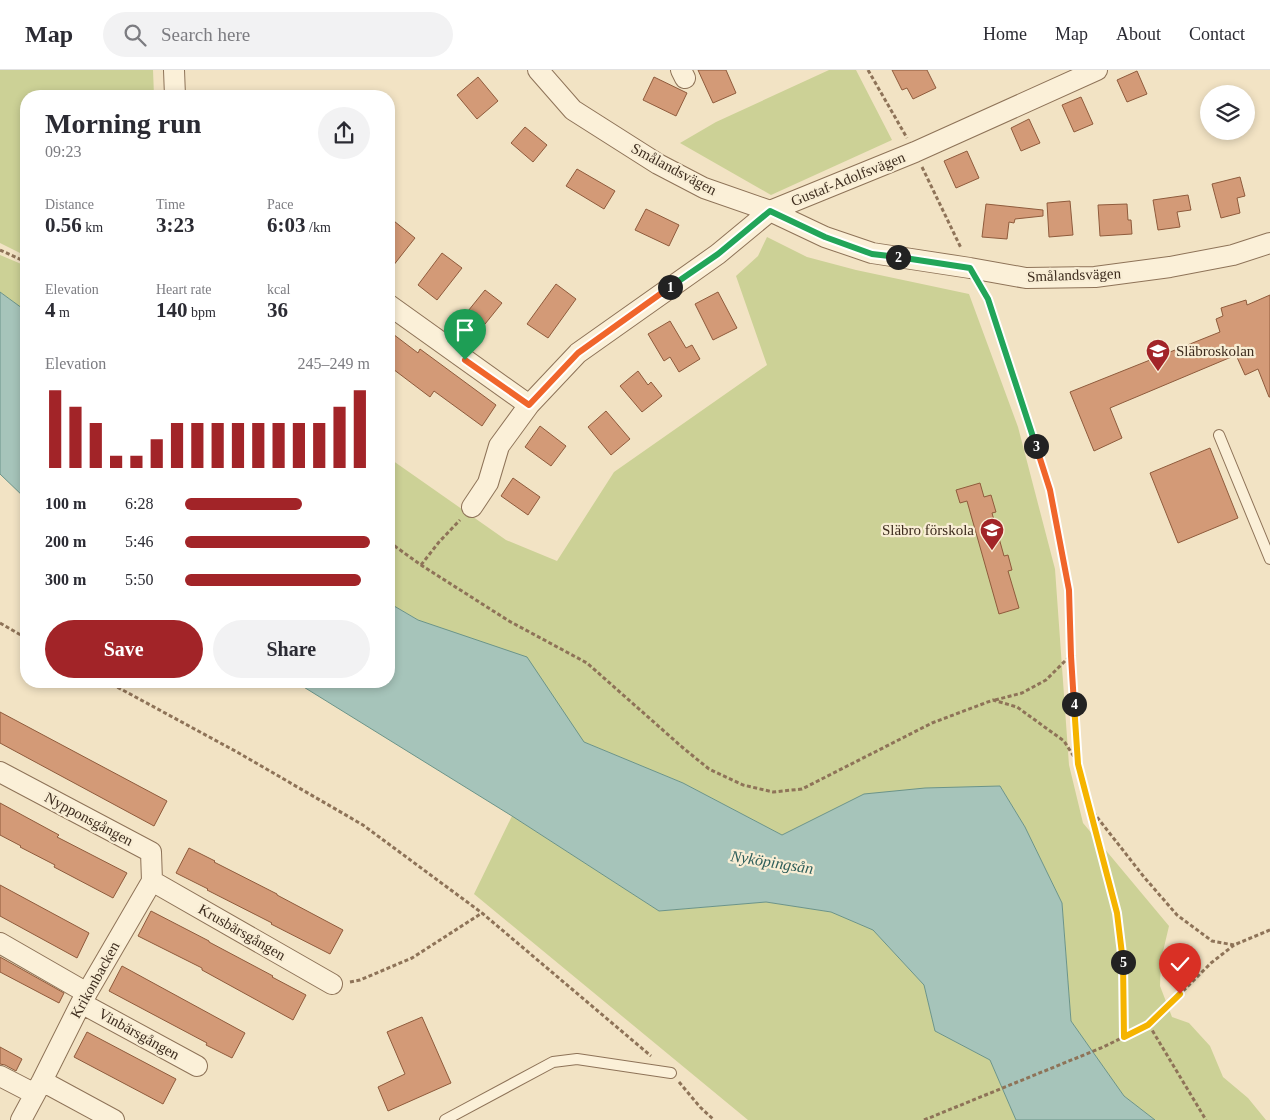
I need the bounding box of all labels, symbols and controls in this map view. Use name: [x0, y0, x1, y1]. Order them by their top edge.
search box: [103, 12, 453, 57]
text: Map: [25, 21, 73, 47]
icon: search: [121, 21, 149, 49]
text: Search here: [161, 24, 250, 45]
text: Home: [983, 24, 1027, 44]
text: Map: [1055, 24, 1088, 44]
text: About: [1116, 24, 1161, 44]
text: Contact: [1189, 24, 1245, 44]
map controls: [1200, 85, 1255, 140]
button: layers: [1200, 85, 1255, 140]
button: share: [318, 107, 370, 159]
text: Morning run: [45, 108, 201, 139]
street label: Smålandsvägen: [629, 140, 720, 198]
text: 09:23: [45, 143, 81, 160]
street label: Gustaf-Adolfsvägen: [789, 149, 908, 209]
text: Distance: [45, 197, 94, 212]
text: Time: [156, 197, 185, 212]
text: Pace: [267, 197, 293, 212]
text: 0.56: [45, 213, 82, 237]
text: 3:23: [156, 213, 195, 237]
text: 6:03: [267, 213, 306, 237]
text: km: [82, 220, 103, 235]
text: /km: [306, 220, 331, 235]
pin: 2: [886, 244, 910, 270]
text: 2: [895, 250, 902, 265]
street label: Smålandsvägen: [1027, 265, 1122, 285]
pin: 1: [658, 274, 682, 300]
text: 1: [667, 280, 674, 295]
text: Elevation: [45, 282, 99, 297]
text: Heart rate: [156, 282, 212, 297]
text: kcal: [267, 282, 290, 297]
text: 4: [45, 298, 56, 322]
text: 140: [156, 298, 188, 322]
text: 36: [267, 298, 288, 322]
text: m: [56, 305, 70, 320]
text: bpm: [188, 305, 216, 320]
pin: [444, 309, 486, 360]
icon: arrive: [451, 316, 479, 344]
school or university icon: Släbroskolan: [1145, 338, 1171, 372]
place label: Släbroskolan: [1176, 343, 1255, 359]
text: Elevation: [45, 355, 106, 372]
text: 245–249 m: [298, 355, 370, 372]
pin: 3: [1024, 434, 1048, 458]
text: 3: [1033, 439, 1040, 454]
text: 100 m: [45, 495, 86, 512]
text: 6:28: [125, 495, 153, 512]
school or university icon: Släbro förskola: [979, 517, 1005, 551]
place label: Släbro förskola: [882, 522, 974, 538]
text: 200 m: [45, 533, 86, 550]
text: 5:46: [125, 533, 153, 550]
text: 300 m: [45, 571, 86, 588]
text: 5:50: [125, 571, 153, 588]
button: Save: [45, 620, 203, 678]
button: Share: [213, 620, 370, 678]
pin: 4: [1062, 692, 1086, 716]
text: 4: [1071, 697, 1078, 712]
street label: Nypponsgången: [42, 789, 136, 849]
water label: Nyköpingsån: [728, 847, 815, 878]
street label: Krusbärsgången: [196, 901, 289, 964]
street label: Krikonbacken: [67, 939, 123, 1021]
pin: [1159, 943, 1201, 994]
pin: 5: [1110, 950, 1136, 974]
icon: check: [1166, 950, 1194, 978]
text: 5: [1120, 955, 1127, 970]
street label: Vinbärsgången: [96, 1005, 183, 1063]

